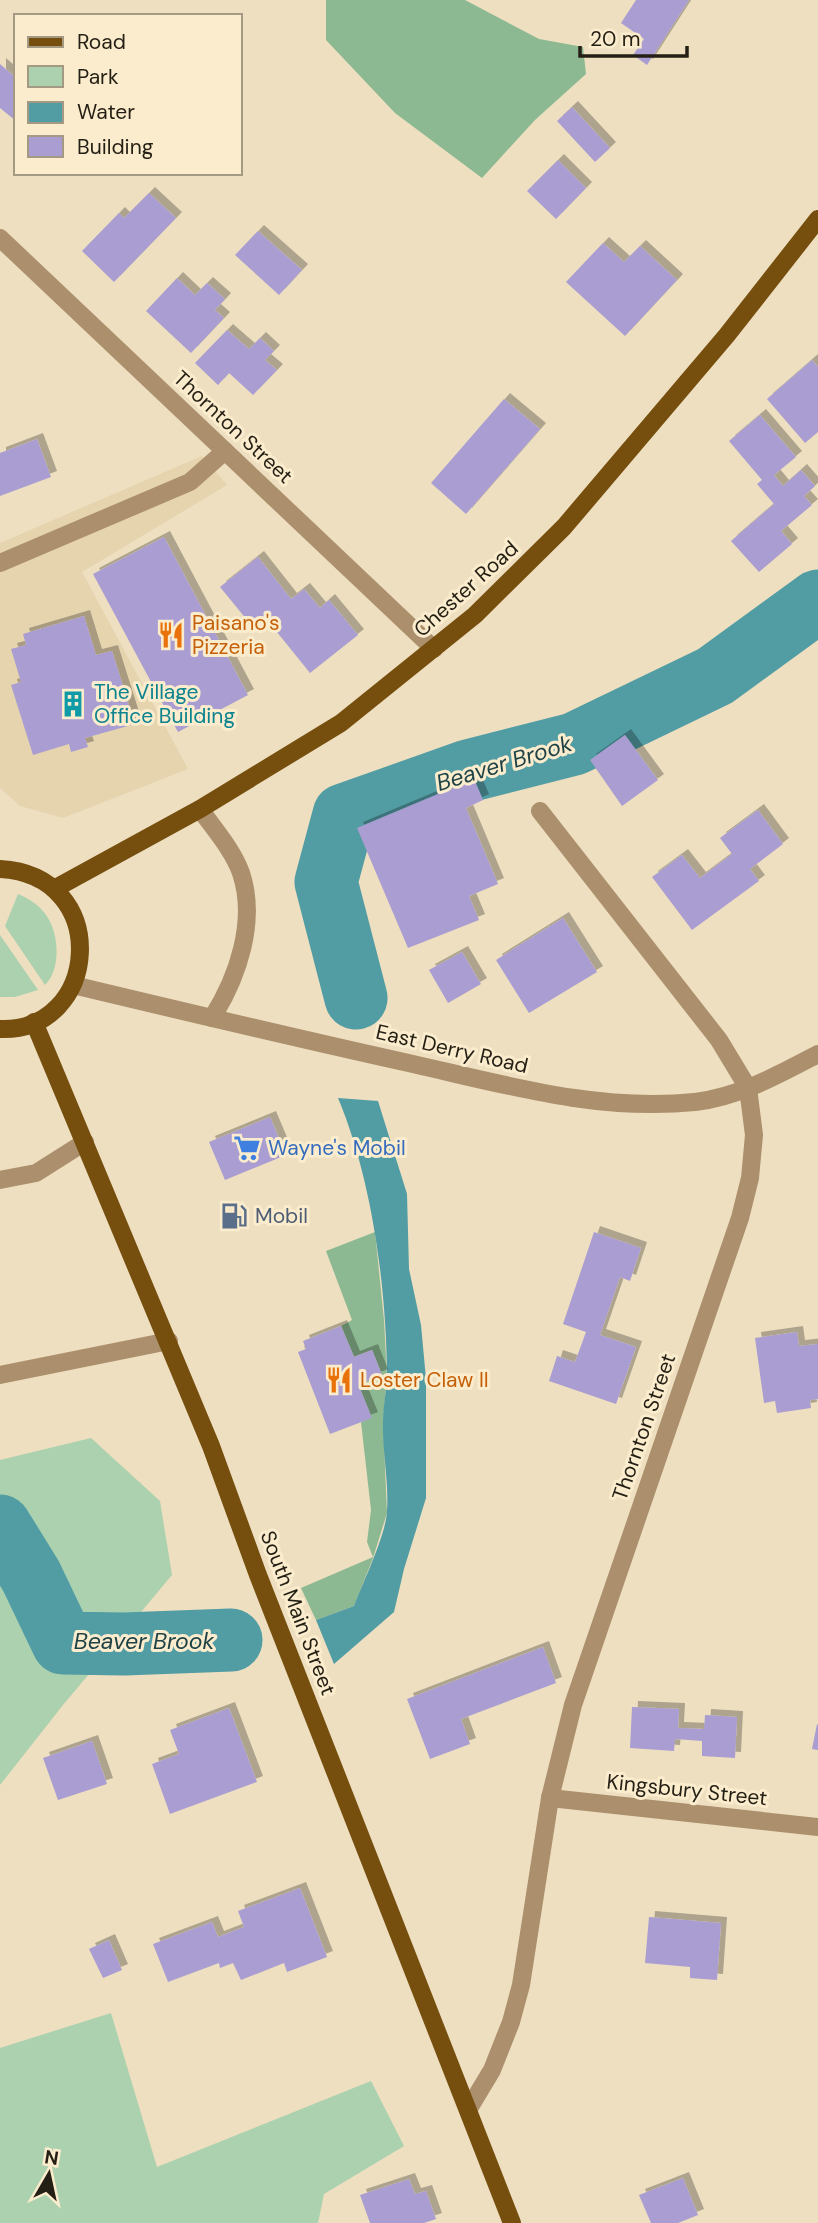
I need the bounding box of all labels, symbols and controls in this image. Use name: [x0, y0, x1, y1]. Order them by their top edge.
legend: [14, 14, 242, 175]
scale bar: [580, 14, 687, 58]
text: 20 m: [590, 25, 641, 53]
text: Road: [77, 28, 126, 56]
text: Park: [77, 63, 119, 91]
text: Water: [77, 98, 135, 126]
text: Building: [77, 133, 154, 161]
street label: Thornton Street: [167, 364, 299, 490]
street label: Chester Road: [408, 535, 524, 643]
place label: Paisano's Pizzeria: [192, 609, 280, 661]
restaurant icon: Paisano's Pizzeria: [156, 620, 186, 650]
place label: The Village Office Building: [94, 678, 235, 730]
building icon: The Village Office Building: [58, 689, 88, 719]
water label: Beaver Brook: [432, 728, 576, 798]
street label: East Derry Road: [373, 1018, 531, 1080]
supermarket icon: Wayne's Mobil: [232, 1133, 262, 1163]
place label: Wayne's Mobil: [268, 1134, 406, 1162]
fuel station icon: Mobil: [219, 1201, 249, 1231]
place label: Mobil: [255, 1202, 308, 1230]
street label: Thornton Street: [606, 1350, 682, 1504]
restaurant icon: Loster Claw II: [324, 1365, 354, 1395]
place label: Loster Claw II: [360, 1366, 489, 1394]
street label: South Main Street: [254, 1527, 342, 1699]
water label: Beaver Brook: [74, 1626, 214, 1656]
street label: Kingsbury Street: [605, 1768, 769, 1812]
north arrow: [14, 2139, 84, 2209]
text: N: [43, 2144, 60, 2171]

